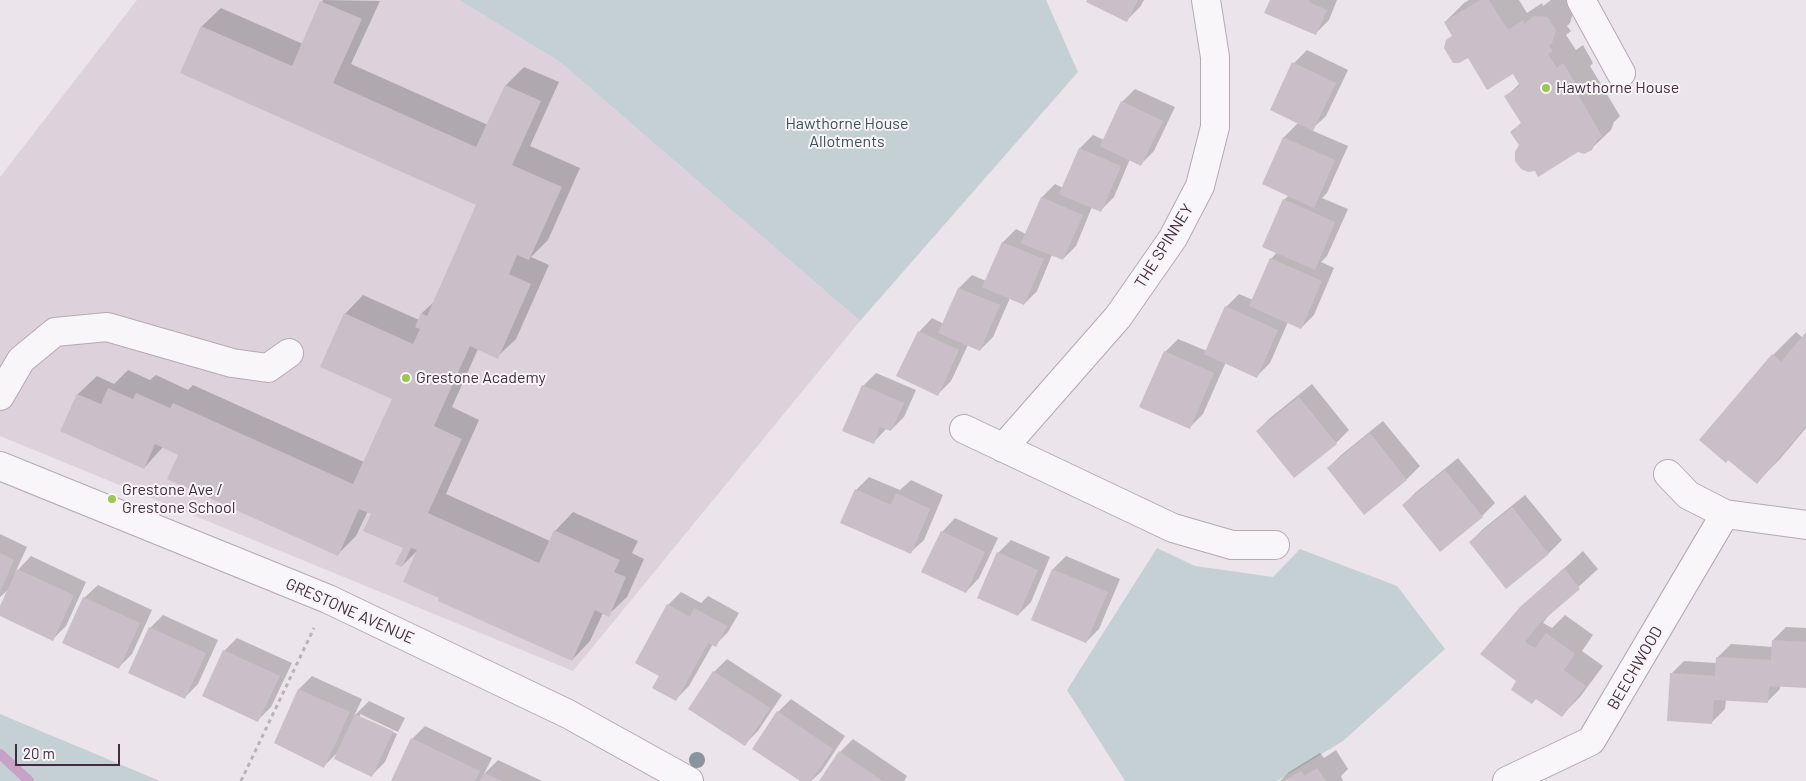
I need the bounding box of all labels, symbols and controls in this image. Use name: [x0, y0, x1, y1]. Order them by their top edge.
place label: Hawthorne House: [1556, 78, 1679, 98]
marker: Hawthorne House: [1540, 82, 1552, 94]
park label: Hawthorne House Allotments: [785, 114, 909, 152]
street label: THE SPINNEY: [1131, 200, 1197, 292]
place label: Grestone Academy: [416, 368, 546, 388]
marker: Grestone Academy: [400, 372, 412, 384]
place label: Grestone Ave / Grestone School: [122, 480, 235, 518]
marker: Grestone Ave / Grestone School: [106, 493, 118, 505]
street label: GRESTONE AVENUE: [283, 574, 417, 648]
street label: BEECHWOOD: [1603, 623, 1667, 713]
scale bar: [18, 734, 122, 766]
text: 20 m: [23, 744, 55, 762]

